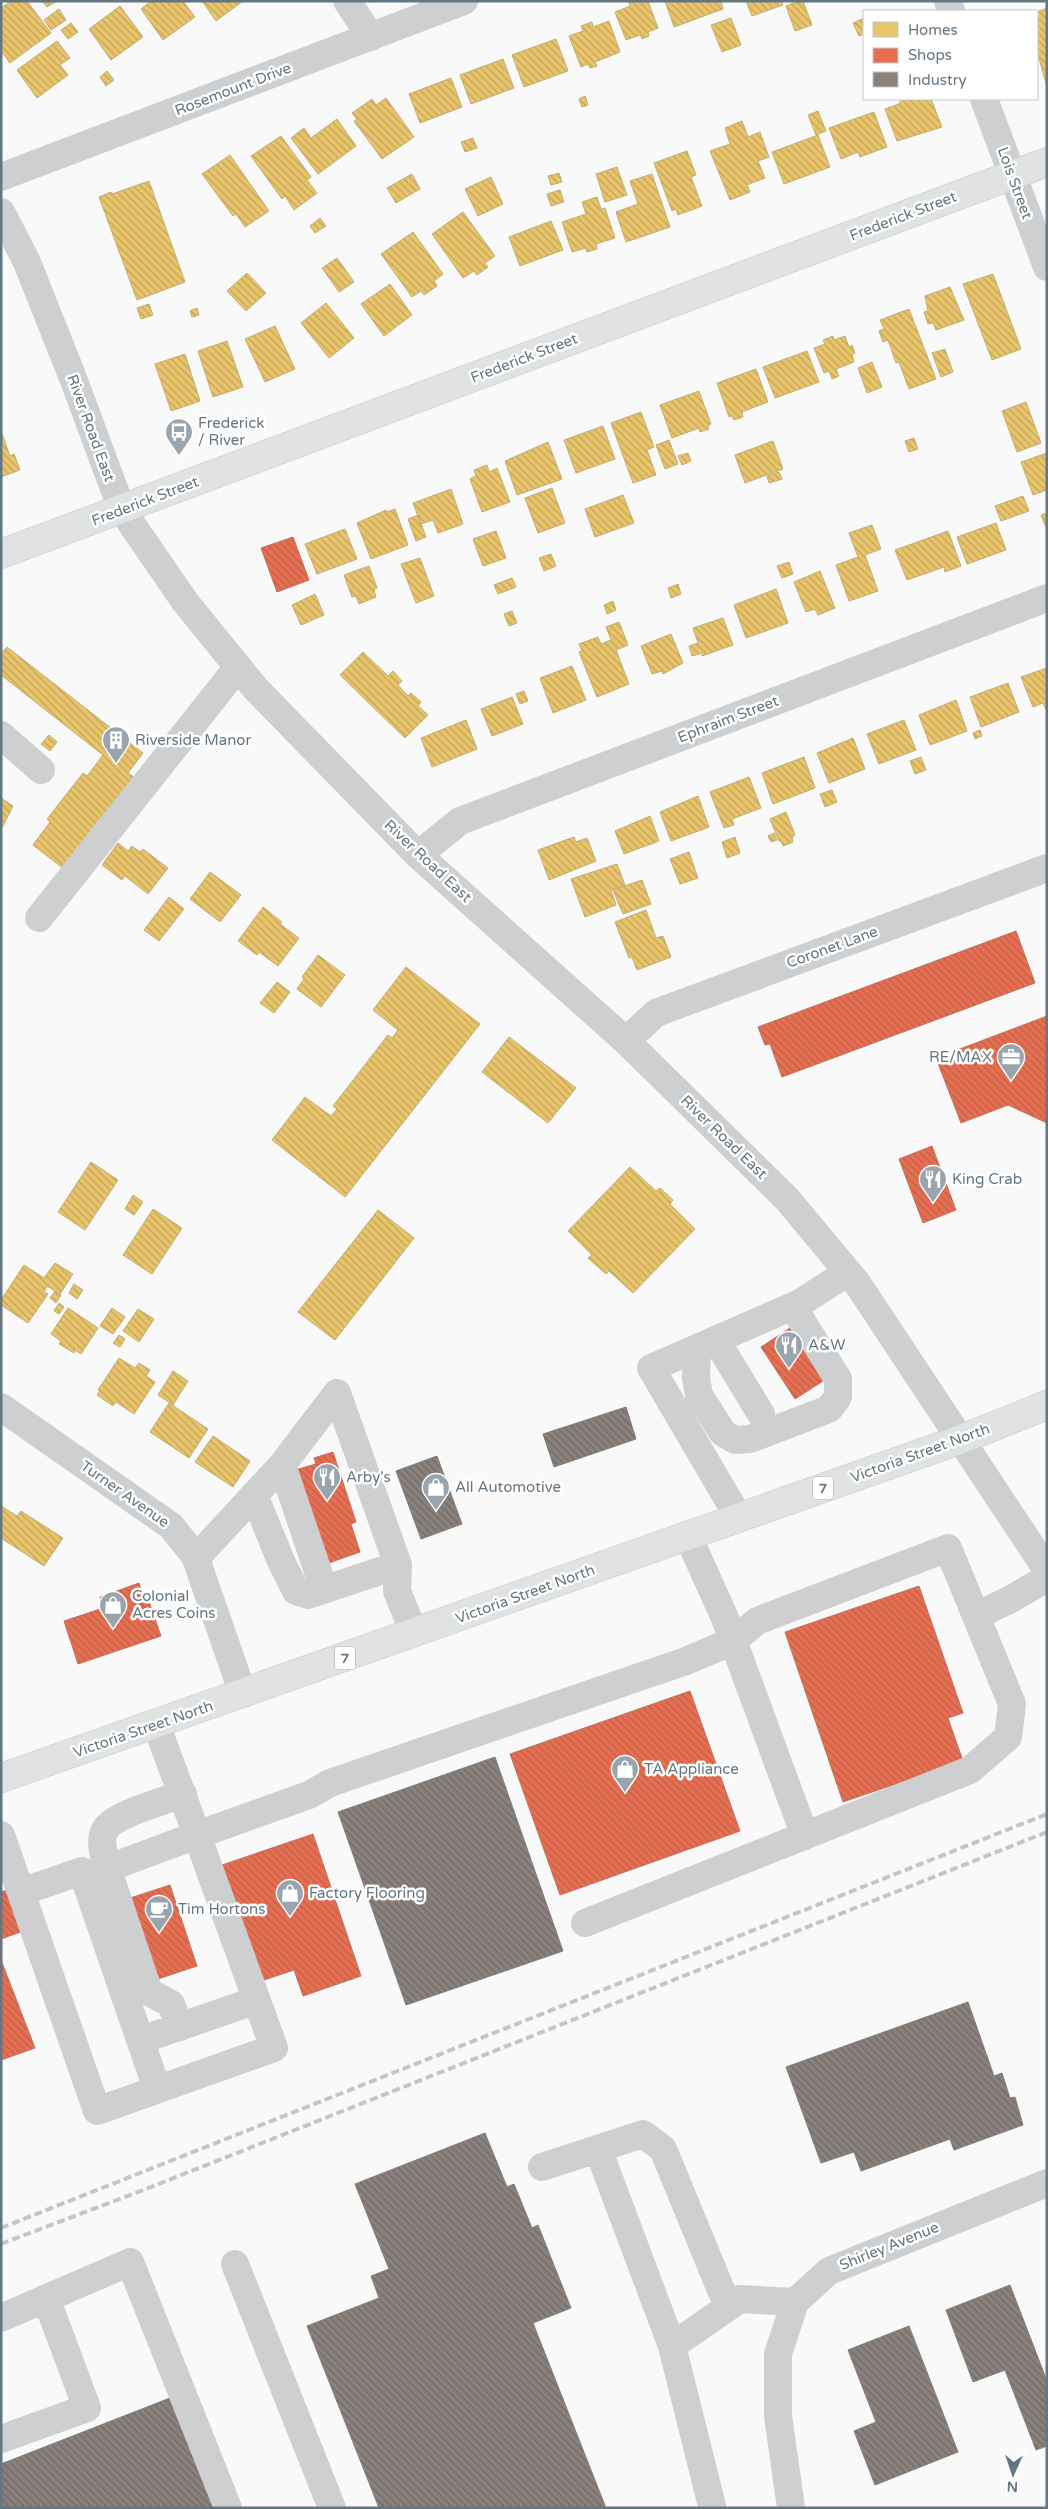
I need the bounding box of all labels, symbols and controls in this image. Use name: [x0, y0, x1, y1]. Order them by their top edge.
legend: [863, 10, 1038, 100]
text: Homes: [908, 21, 958, 39]
text: Shops: [908, 46, 952, 64]
street label: Rosemount Drive: [172, 59, 294, 119]
text: Industry: [908, 71, 967, 89]
street label: Lois Street: [994, 144, 1036, 222]
street label: Frederick Street: [847, 187, 959, 245]
street label: Frederick Street: [468, 329, 580, 387]
street label: River Road East: [63, 372, 119, 484]
place label: Frederick / River: [198, 414, 264, 449]
bus stop icon: Frederick / River: [164, 417, 194, 456]
street label: Frederick Street: [89, 472, 201, 530]
street label: Ephraim Street: [675, 691, 781, 746]
building icon: Riverside Manor: [101, 725, 131, 764]
place label: Riverside Manor: [135, 731, 251, 749]
street label: River Road East: [381, 816, 476, 906]
street label: Coronet Lane: [784, 922, 880, 972]
office icon: RE/MAX: [996, 1042, 1026, 1081]
place label: RE/MAX: [929, 1048, 992, 1066]
street label: River Road East: [677, 1091, 771, 1183]
restaurant icon: King Crab: [918, 1164, 948, 1203]
place label: King Crab: [952, 1170, 1022, 1188]
restaurant icon: A&W: [774, 1330, 804, 1369]
place label: A&W: [808, 1336, 845, 1354]
street label: Victoria Street North: [848, 1419, 992, 1487]
street label: Turner Avenue: [77, 1457, 173, 1531]
restaurant icon: Arby's: [312, 1462, 342, 1501]
place label: Arby's: [346, 1468, 391, 1486]
shop icon: All Automotive: [421, 1472, 451, 1511]
road number: 7: [813, 1476, 833, 1500]
place label: All Automotive: [455, 1478, 561, 1496]
street label: Victoria Street North: [453, 1560, 597, 1628]
place label: Colonial Acres Coins: [132, 1587, 216, 1622]
shop icon: Colonial Acres Coins: [98, 1590, 128, 1629]
road number: 7: [335, 1646, 355, 1670]
street label: Victoria Street North: [71, 1697, 215, 1761]
shop icon: TA Appliance: [610, 1754, 640, 1793]
place label: TA Appliance: [644, 1760, 739, 1778]
shop icon: Factory Flooring: [275, 1878, 305, 1917]
place label: Factory Flooring: [309, 1884, 425, 1902]
cafe icon: Tim Hortons: [144, 1894, 174, 1933]
place label: Tim Hortons: [178, 1900, 265, 1918]
street label: Shirley Avenue: [837, 2218, 941, 2274]
north arrow: [988, 2449, 1038, 2499]
text: N: [1006, 2478, 1018, 2495]

